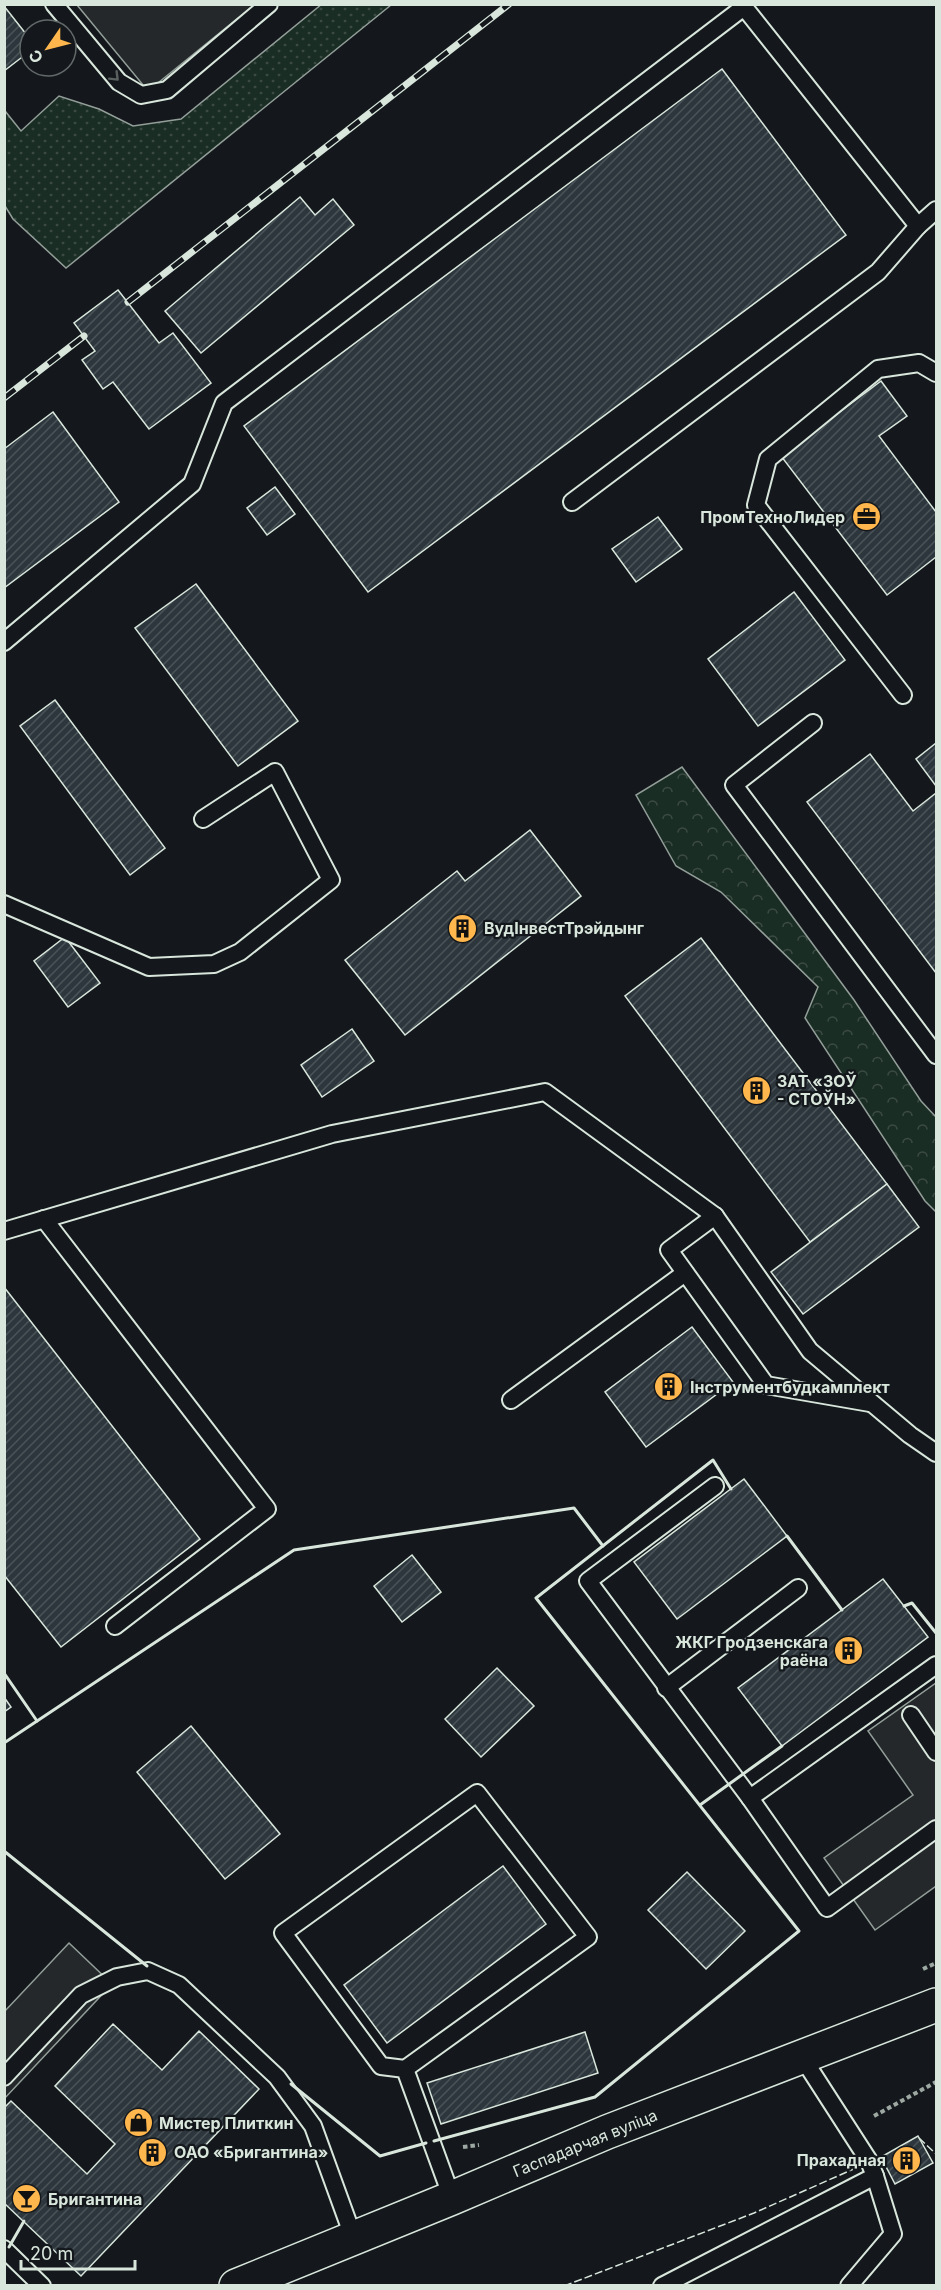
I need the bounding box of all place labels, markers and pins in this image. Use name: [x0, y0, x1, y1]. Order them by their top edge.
office icon: ПромТехноЛидер: [850, 501, 882, 533]
place label: ПромТехноЛидер: [700, 507, 845, 527]
building icon: ВудІнвестТрэйдынг: [447, 912, 479, 944]
place label: ВудІнвестТрэйдынг: [484, 918, 644, 938]
place label: ЗАТ «ЗОЎ - СТОЎН»: [777, 1071, 857, 1109]
building icon: ЗАТ «ЗОЎ - СТОЎН»: [740, 1074, 772, 1106]
building icon: Інструментбудкамплект: [653, 1371, 685, 1403]
place label: Інструментбудкамплект: [690, 1377, 890, 1397]
place label: ЖКГ Гродзенскага раёна: [675, 1632, 828, 1670]
building icon: ЖКГ Гродзенскага раёна: [833, 1635, 865, 1667]
shop icon: Мистер Плиткин: [122, 2107, 154, 2139]
place label: Мистер Плиткин: [159, 2113, 294, 2133]
building icon: ОАО «Бригантина»: [137, 2136, 169, 2168]
place label: ОАО «Бригантина»: [174, 2142, 328, 2162]
building icon: Прахадная: [891, 2144, 923, 2176]
place label: Прахадная: [797, 2150, 886, 2170]
bar icon: Бригантина: [11, 2183, 43, 2215]
place label: Бригантина: [48, 2189, 142, 2209]

